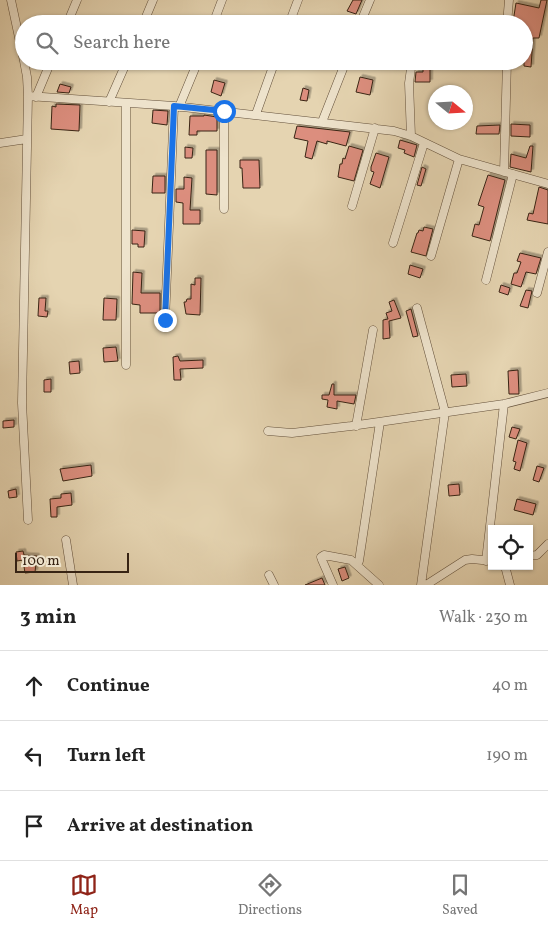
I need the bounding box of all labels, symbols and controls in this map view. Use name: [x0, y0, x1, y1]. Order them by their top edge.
search box: [15, 15, 533, 70]
icon: search: [33, 29, 61, 57]
text: Search here: [73, 30, 170, 56]
north arrow: [428, 85, 473, 130]
route start: [213, 100, 236, 123]
route end: [154, 309, 177, 332]
map controls: [488, 525, 533, 570]
button: locate: [488, 525, 533, 570]
scale bar: [15, 550, 129, 573]
text: 100 m: [22, 552, 60, 571]
text: 3 min: [20, 603, 76, 632]
text: Walk · 230 m: [439, 607, 528, 629]
icon: ahead: [20, 672, 48, 700]
text: Continue: [67, 673, 150, 699]
text: 40 m: [492, 675, 528, 697]
icon: left: [20, 742, 48, 770]
text: Turn left: [67, 743, 146, 769]
text: 190 m: [486, 745, 528, 767]
icon: arrive: [20, 812, 48, 840]
text: Arrive at destination: [67, 813, 253, 839]
tab: Map: [70, 871, 98, 920]
tab: Directions: [238, 871, 302, 920]
tab: Saved: [442, 871, 478, 920]

